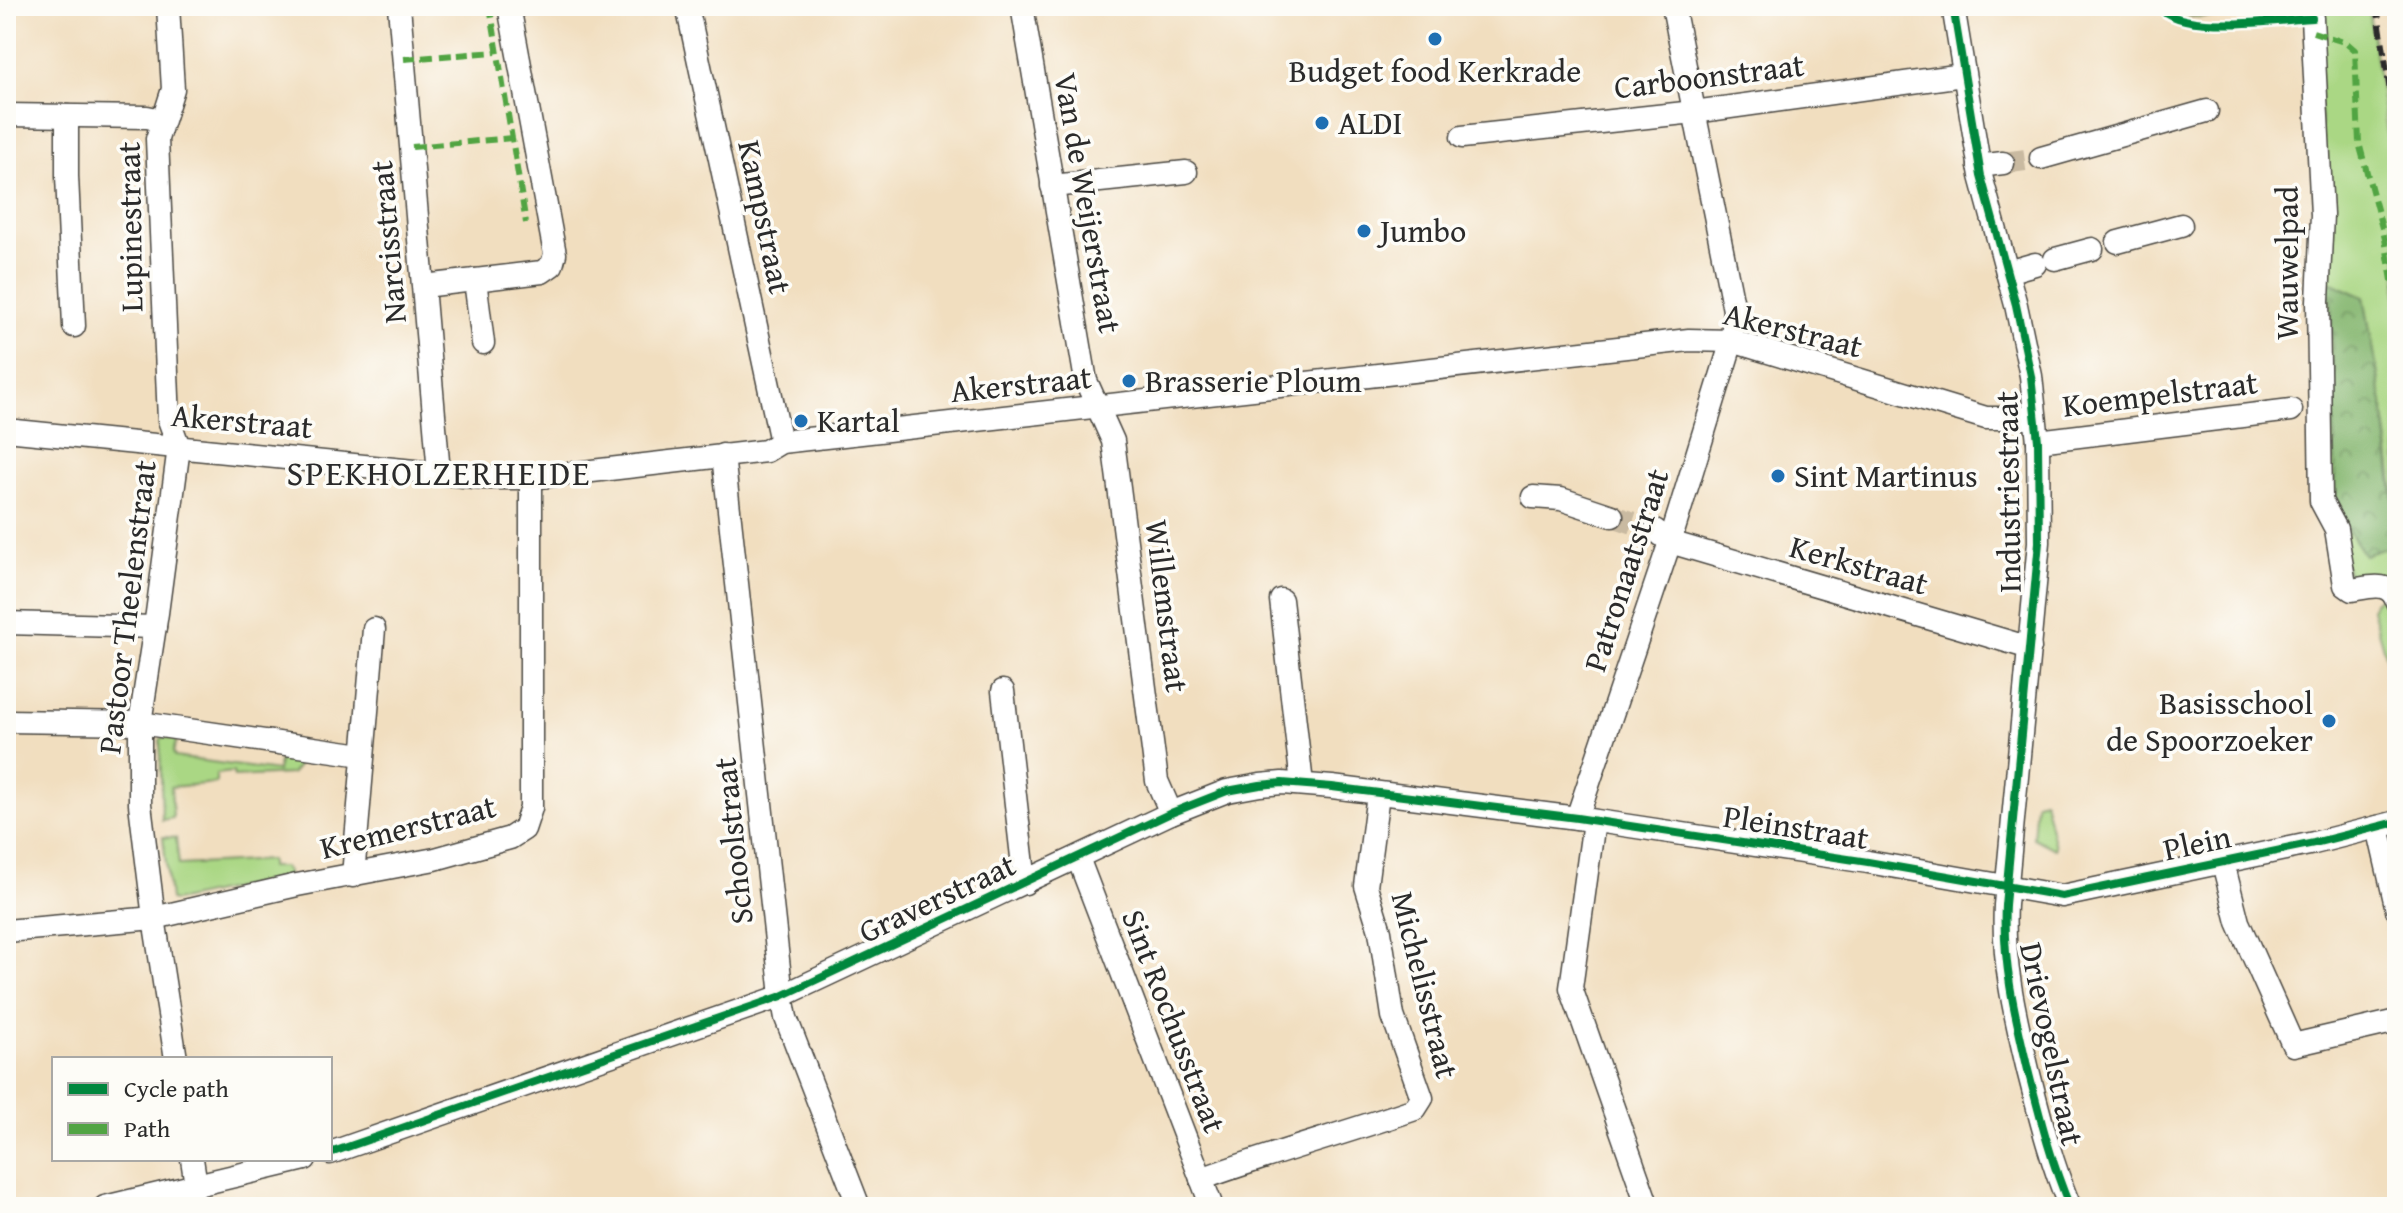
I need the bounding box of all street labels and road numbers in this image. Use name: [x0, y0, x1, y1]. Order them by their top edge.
street label: Carboonstraat: [1611, 41, 1807, 110]
street label: Van de Weijerstraat: [1042, 69, 1135, 337]
street label: Kampstraat: [726, 136, 805, 298]
street label: Lupinestraat: [105, 141, 154, 313]
street label: Narcisstraat: [357, 159, 418, 325]
street label: Wauwelpad: [2263, 186, 2310, 340]
street label: Akerstraat: [1719, 290, 1868, 369]
street label: Akerstraat: [948, 353, 1094, 414]
street label: Koempelstraat: [2060, 358, 2260, 429]
street label: Akerstraat: [169, 391, 315, 450]
street label: Industriestraat: [1982, 391, 2033, 593]
street label: Pastoor Theelenstraat: [85, 457, 168, 756]
street label: Patronaatstraat: [1571, 462, 1680, 677]
street label: Willemstraat: [1134, 517, 1201, 695]
street label: Kerkstraat: [1785, 522, 1934, 607]
street label: Schoolstraat: [700, 755, 765, 927]
street label: Kremerstraat: [315, 782, 501, 871]
street label: Pleinstraat: [1720, 792, 1872, 861]
street label: Plein: [2159, 812, 2235, 873]
street label: Graverstraat: [851, 841, 1023, 954]
street label: Michelisstraat: [1380, 887, 1471, 1083]
street label: Sint Rochusstraat: [1110, 902, 1239, 1139]
street label: Drievogelstraat: [2008, 938, 2097, 1150]

